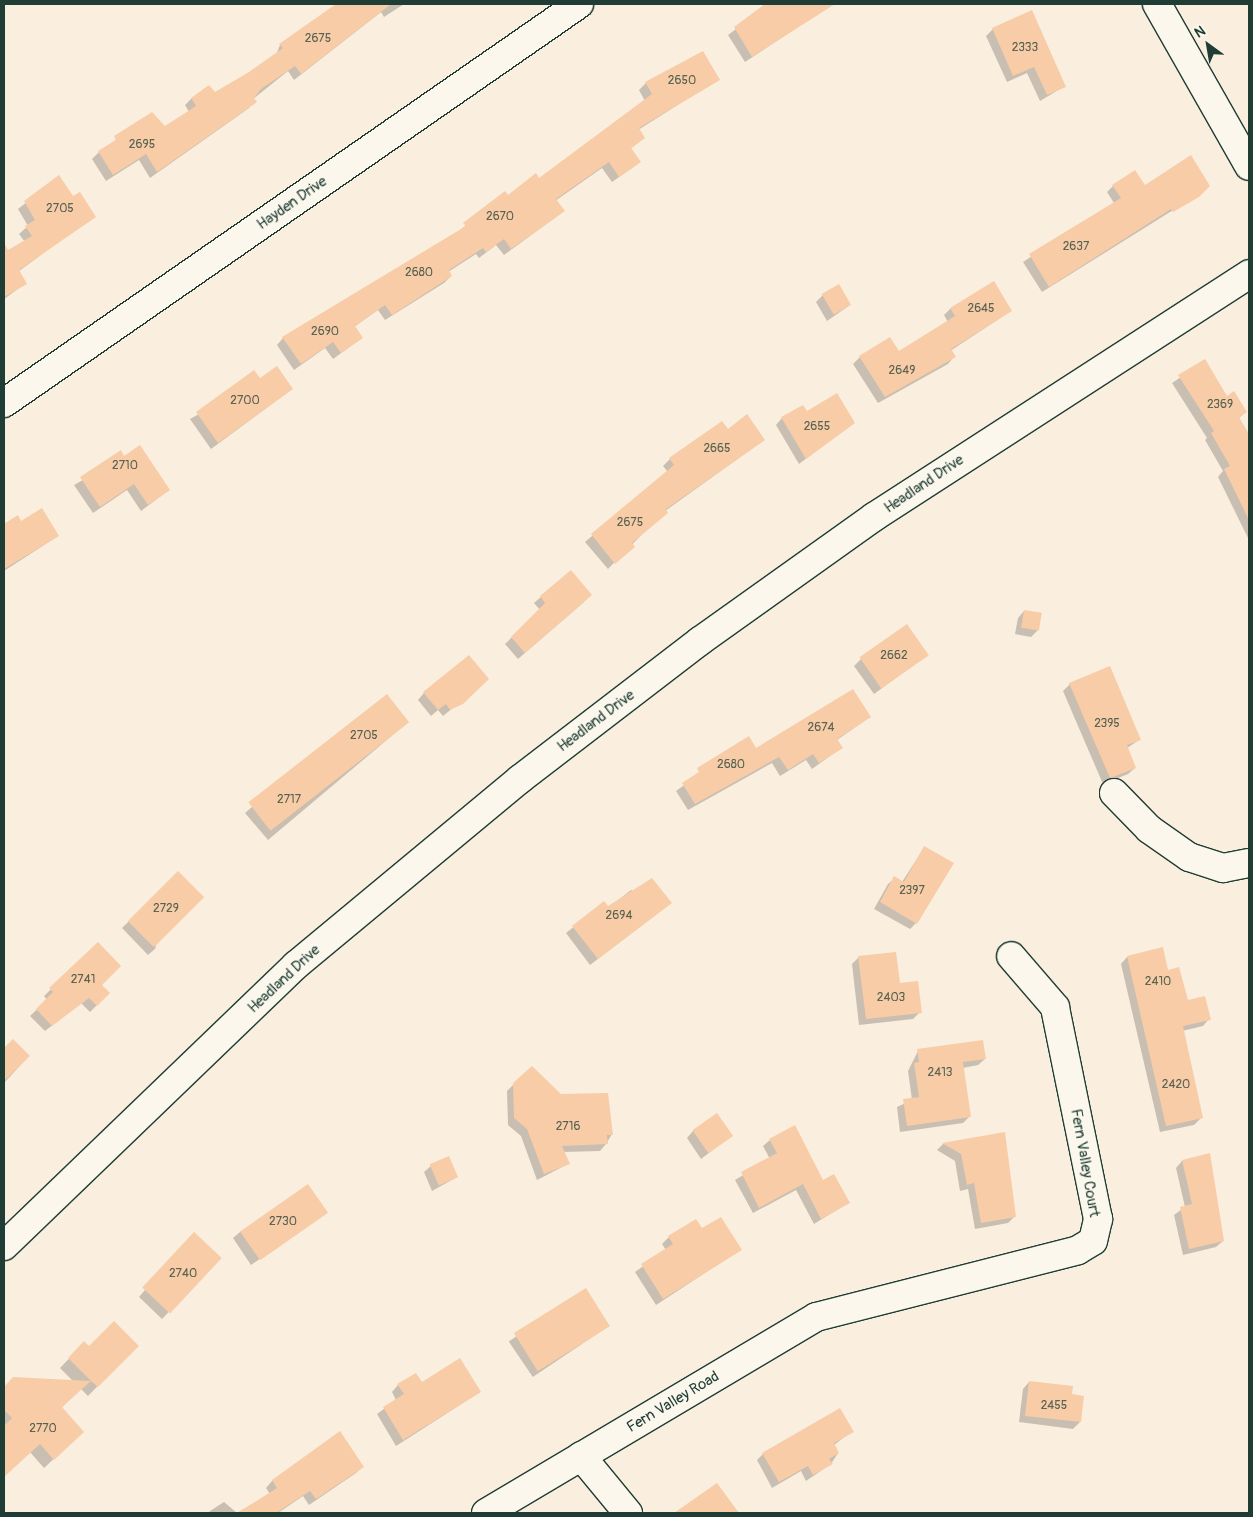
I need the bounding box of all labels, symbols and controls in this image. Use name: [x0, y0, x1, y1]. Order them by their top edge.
north arrow: [1183, 20, 1233, 70]
text: N: [1191, 22, 1208, 42]
house number: 2675: [305, 32, 331, 46]
house number: 2333: [1012, 41, 1038, 55]
house number: 2650: [668, 74, 696, 88]
house number: 2695: [129, 138, 155, 152]
street label: Hayden Drive: [254, 172, 330, 234]
house number: 2705: [46, 202, 74, 216]
house number: 2670: [486, 210, 514, 224]
house number: 2637: [1063, 240, 1089, 254]
house number: 2680: [405, 266, 433, 280]
house number: 2645: [967, 302, 995, 316]
house number: 2690: [311, 325, 339, 339]
house number: 2649: [889, 364, 915, 378]
house number: 2700: [230, 394, 260, 408]
house number: 2369: [1207, 398, 1233, 412]
house number: 2655: [804, 420, 830, 434]
house number: 2665: [703, 442, 731, 456]
street label: Headland Drive: [881, 451, 967, 517]
house number: 2710: [112, 459, 138, 473]
house number: 2675: [617, 516, 643, 530]
house number: 2662: [880, 649, 908, 663]
street label: Headland Drive: [554, 686, 638, 756]
house number: 2395: [1094, 717, 1120, 731]
house number: 2674: [808, 721, 834, 735]
house number: 2705: [350, 729, 378, 743]
house number: 2680: [717, 758, 745, 772]
house number: 2717: [277, 793, 301, 807]
house number: 2397: [899, 884, 925, 898]
house number: 2729: [153, 902, 179, 916]
house number: 2694: [606, 909, 632, 923]
street label: Headland Drive: [244, 941, 324, 1017]
house number: 2741: [71, 973, 95, 987]
house number: 2410: [1145, 975, 1171, 989]
house number: 2403: [877, 991, 905, 1005]
house number: 2413: [927, 1066, 953, 1080]
house number: 2420: [1162, 1078, 1190, 1092]
street label: Fern Valley Court: [1067, 1108, 1103, 1218]
house number: 2716: [556, 1120, 580, 1134]
house number: 2730: [269, 1215, 297, 1229]
house number: 2740: [169, 1267, 197, 1281]
street label: Fern Valley Road: [624, 1367, 722, 1437]
house number: 2455: [1041, 1399, 1067, 1413]
house number: 2770: [29, 1422, 57, 1436]

